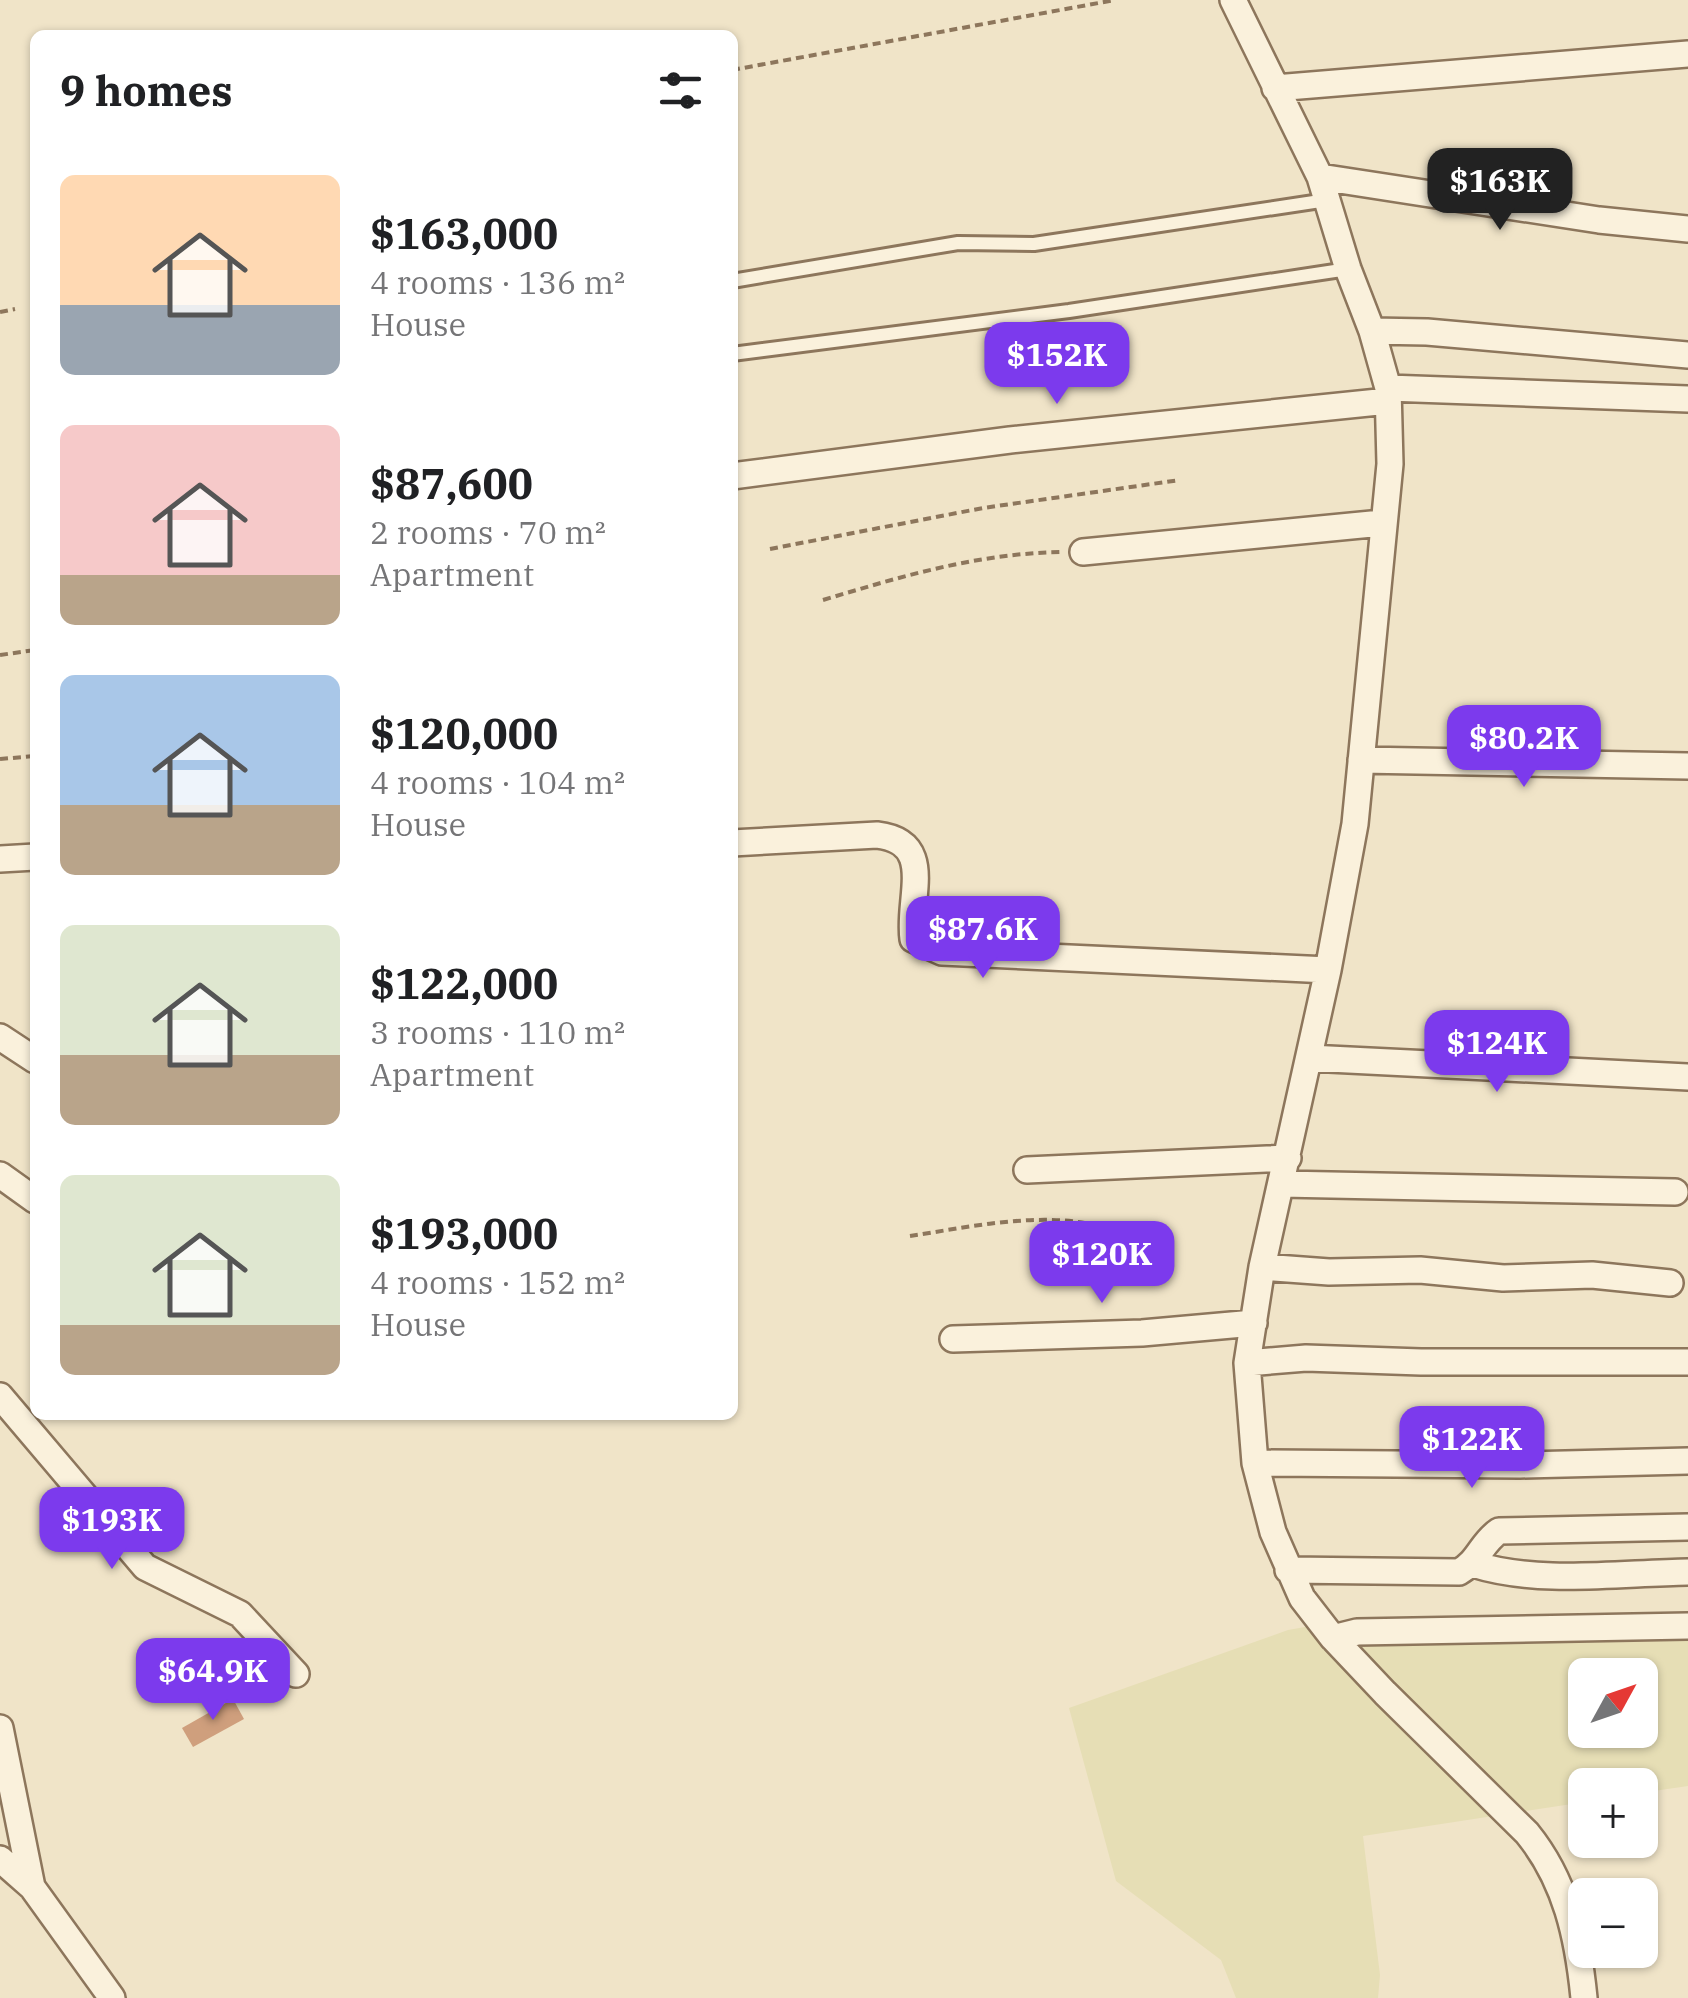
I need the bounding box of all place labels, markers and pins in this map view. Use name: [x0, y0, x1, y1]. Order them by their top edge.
pin: $163K: [1430, 148, 1570, 233]
pin: $152K: [987, 322, 1127, 407]
pin: $80.2K: [1443, 705, 1605, 790]
pin: $87.6K: [902, 896, 1064, 981]
pin: $124K: [1427, 1010, 1567, 1095]
pin: $120K: [1032, 1221, 1172, 1306]
pin: $122K: [1402, 1406, 1542, 1491]
pin: $193K: [42, 1487, 182, 1572]
pin: $64.9K: [132, 1638, 294, 1723]

